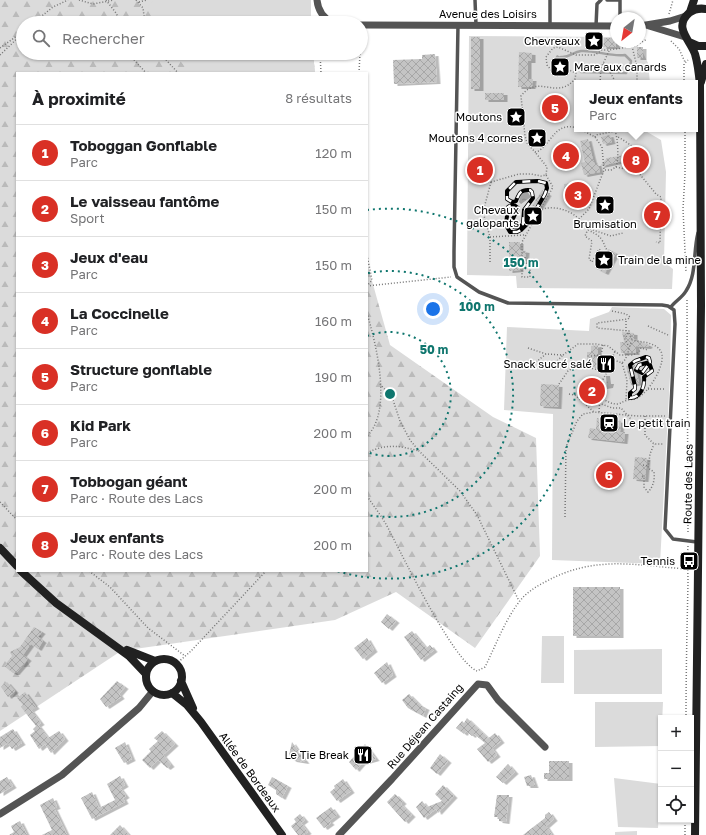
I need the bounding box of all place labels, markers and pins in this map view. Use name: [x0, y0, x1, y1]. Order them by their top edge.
place icon: Chevreaux: [583, 30, 605, 52]
place label: Chevreaux: [524, 34, 580, 47]
place icon: Mare aux canards: [549, 56, 571, 78]
place label: Mare aux canards: [574, 60, 667, 73]
pin: 5: [542, 93, 568, 123]
place icon: Moutons: [505, 106, 527, 128]
place label: Moutons: [456, 110, 502, 123]
place icon: Moutons 4 cornes: [526, 127, 548, 149]
place label: Moutons 4 cornes: [429, 131, 523, 144]
pin: 4: [553, 141, 579, 171]
pin: 8: [623, 145, 649, 175]
pin: 1: [467, 155, 493, 185]
pin: 3: [565, 180, 591, 210]
place icon: Brumisation: [594, 194, 616, 216]
pin: 7: [644, 200, 670, 230]
place label: Chevaux galopants: [466, 203, 519, 229]
place icon: Chevaux galopants: [522, 205, 544, 227]
place label: Brumisation: [573, 217, 637, 230]
place icon: Train de la mine: [593, 249, 615, 271]
place label: Train de la mine: [618, 253, 701, 266]
restaurant icon: Snack sucré salé: [595, 353, 617, 375]
place label: Snack sucré salé: [503, 357, 592, 370]
pin: 2: [579, 376, 605, 406]
centre of rings: [383, 387, 397, 401]
station icon: Le petit train: [598, 412, 620, 434]
place label: Le petit train: [623, 416, 690, 429]
pin: 6: [596, 460, 622, 490]
bus stop icon: Tennis: [678, 550, 700, 572]
place label: Tennis: [640, 554, 675, 567]
restaurant icon: Le Tie Break: [352, 744, 374, 766]
place label: Le Tie Break: [284, 748, 349, 761]

